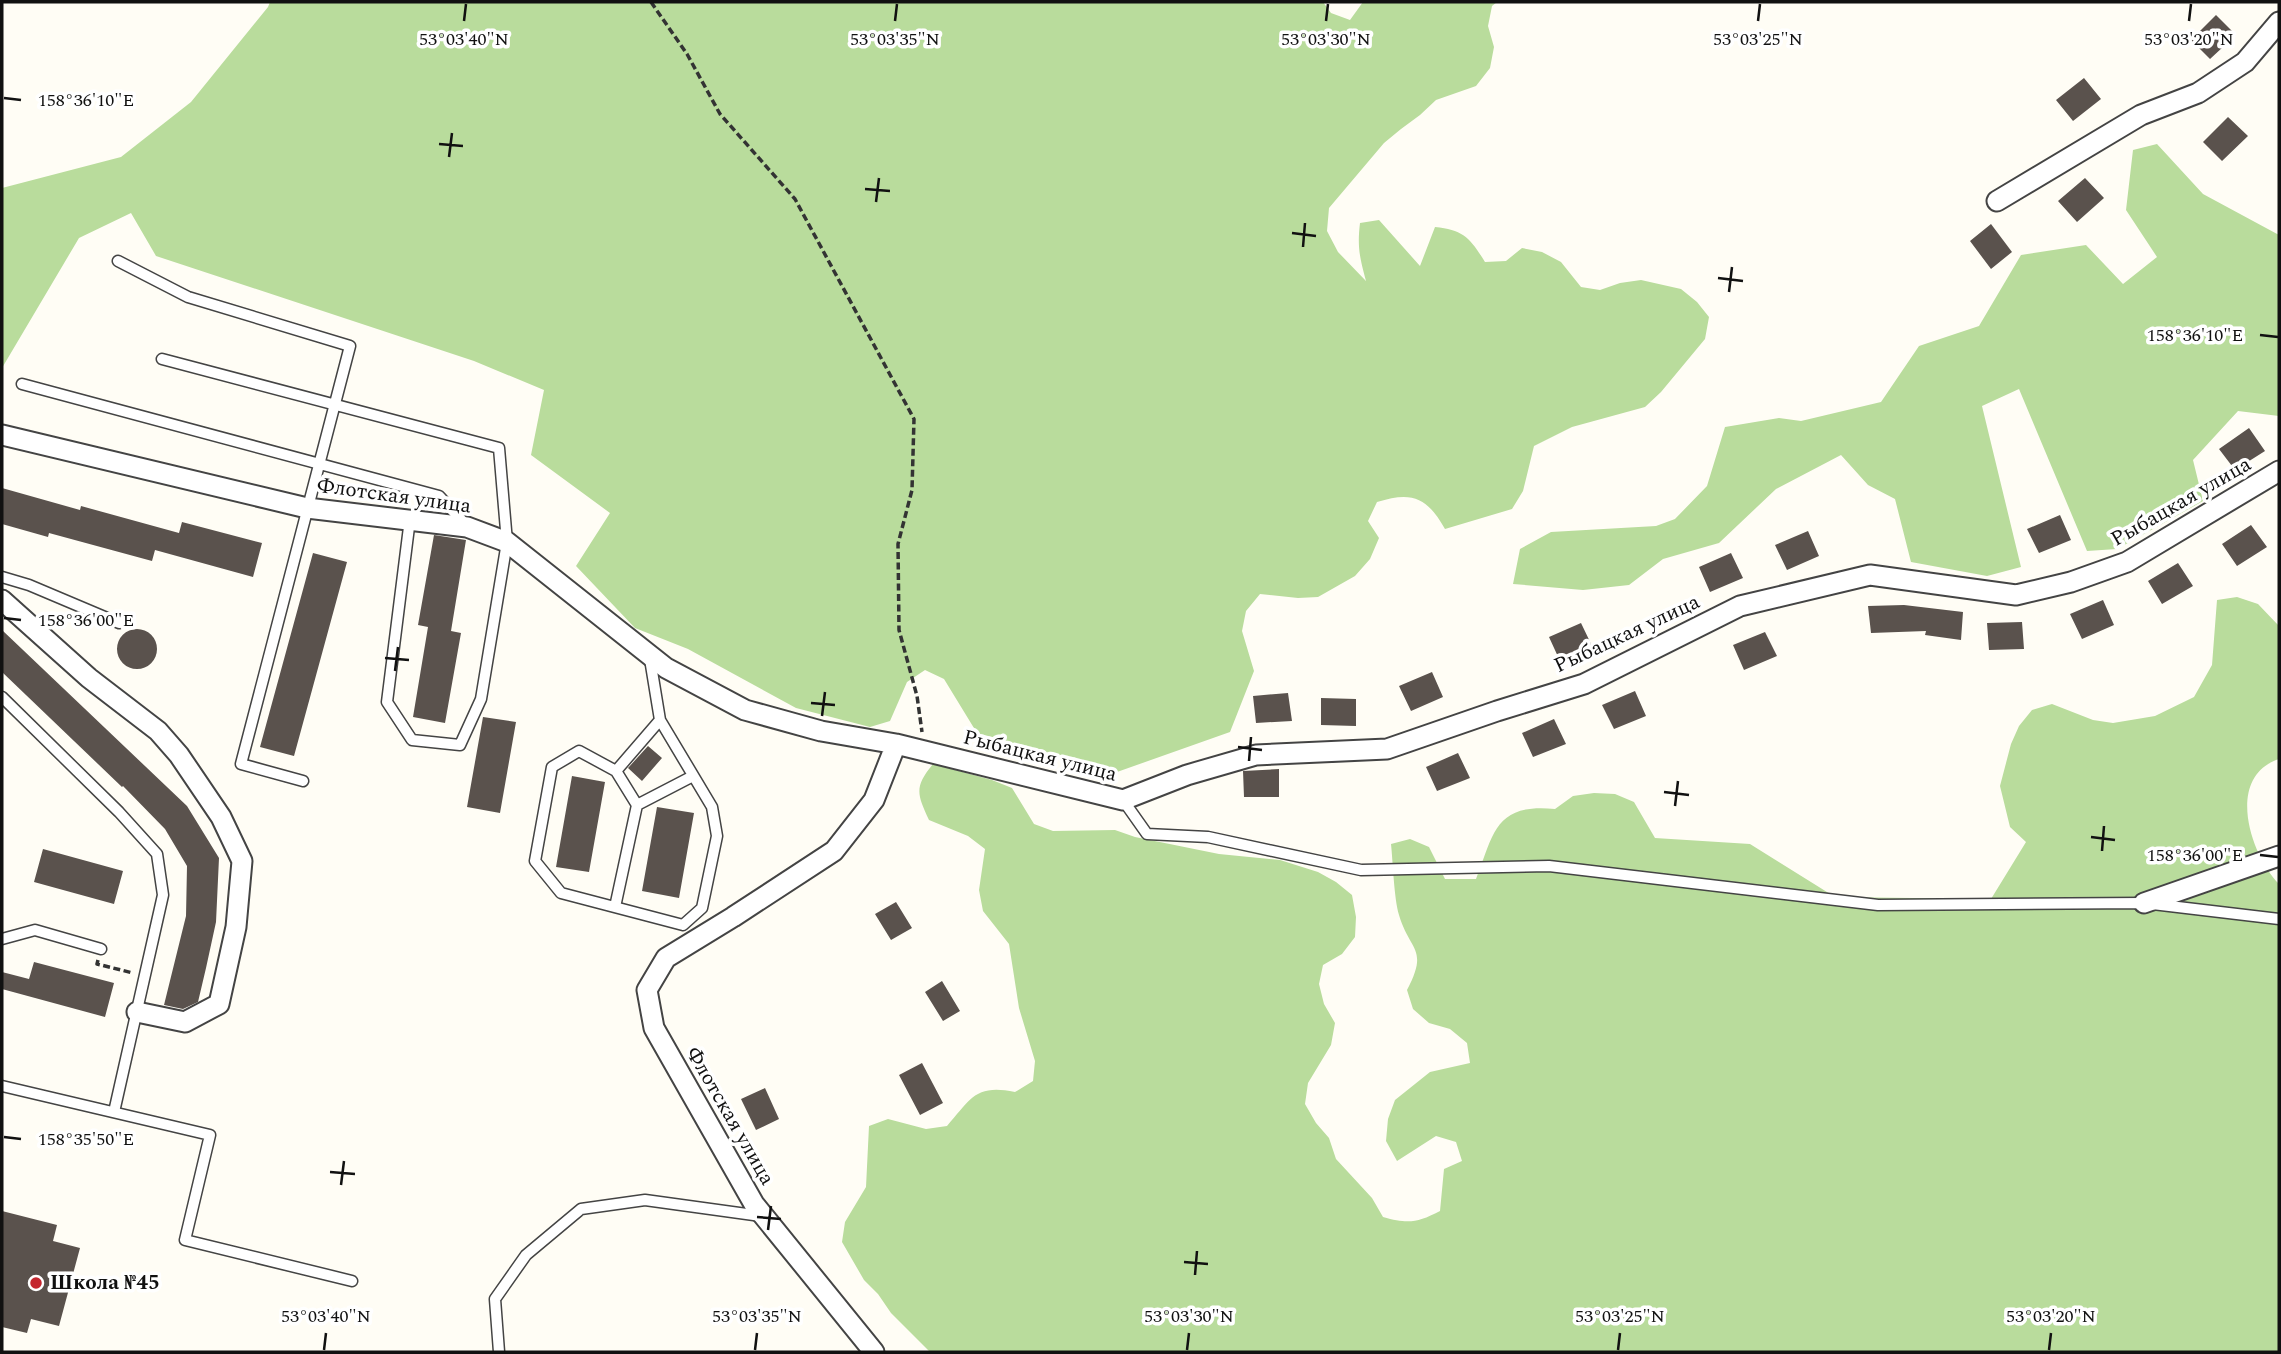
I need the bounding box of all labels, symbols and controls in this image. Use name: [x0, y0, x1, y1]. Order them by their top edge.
text: 53°03'40"N: [419, 26, 509, 53]
text: 53°03'35"N: [850, 26, 940, 53]
text: 53°03'30"N: [1281, 26, 1371, 53]
text: 53°03'25"N: [1713, 26, 1803, 53]
text: 53°03'20"N: [2144, 26, 2234, 53]
text: 158°36'10"E: [38, 87, 134, 114]
text: 158°36'10"E: [2147, 322, 2243, 349]
street label: Рыбацкая улица: [2105, 448, 2258, 555]
street label: Флотская улица: [315, 469, 474, 523]
street label: Рыбацкая улица: [1549, 586, 1706, 682]
text: 158°36'00"E: [38, 607, 134, 634]
street label: Рыбацкая улица: [960, 721, 1121, 791]
text: 158°36'00"E: [2147, 842, 2243, 869]
street label: Флотская улица: [677, 1041, 783, 1192]
text: 158°35'50"E: [38, 1126, 134, 1153]
place label: Школа №45: [50, 1267, 160, 1299]
marker: Школа №45: [28, 1275, 44, 1291]
text: 53°03'40"N: [281, 1303, 371, 1330]
text: 53°03'35"N: [712, 1303, 802, 1330]
text: 53°03'30"N: [1144, 1303, 1234, 1330]
text: 53°03'25"N: [1575, 1303, 1665, 1330]
text: 53°03'20"N: [2006, 1303, 2096, 1330]

